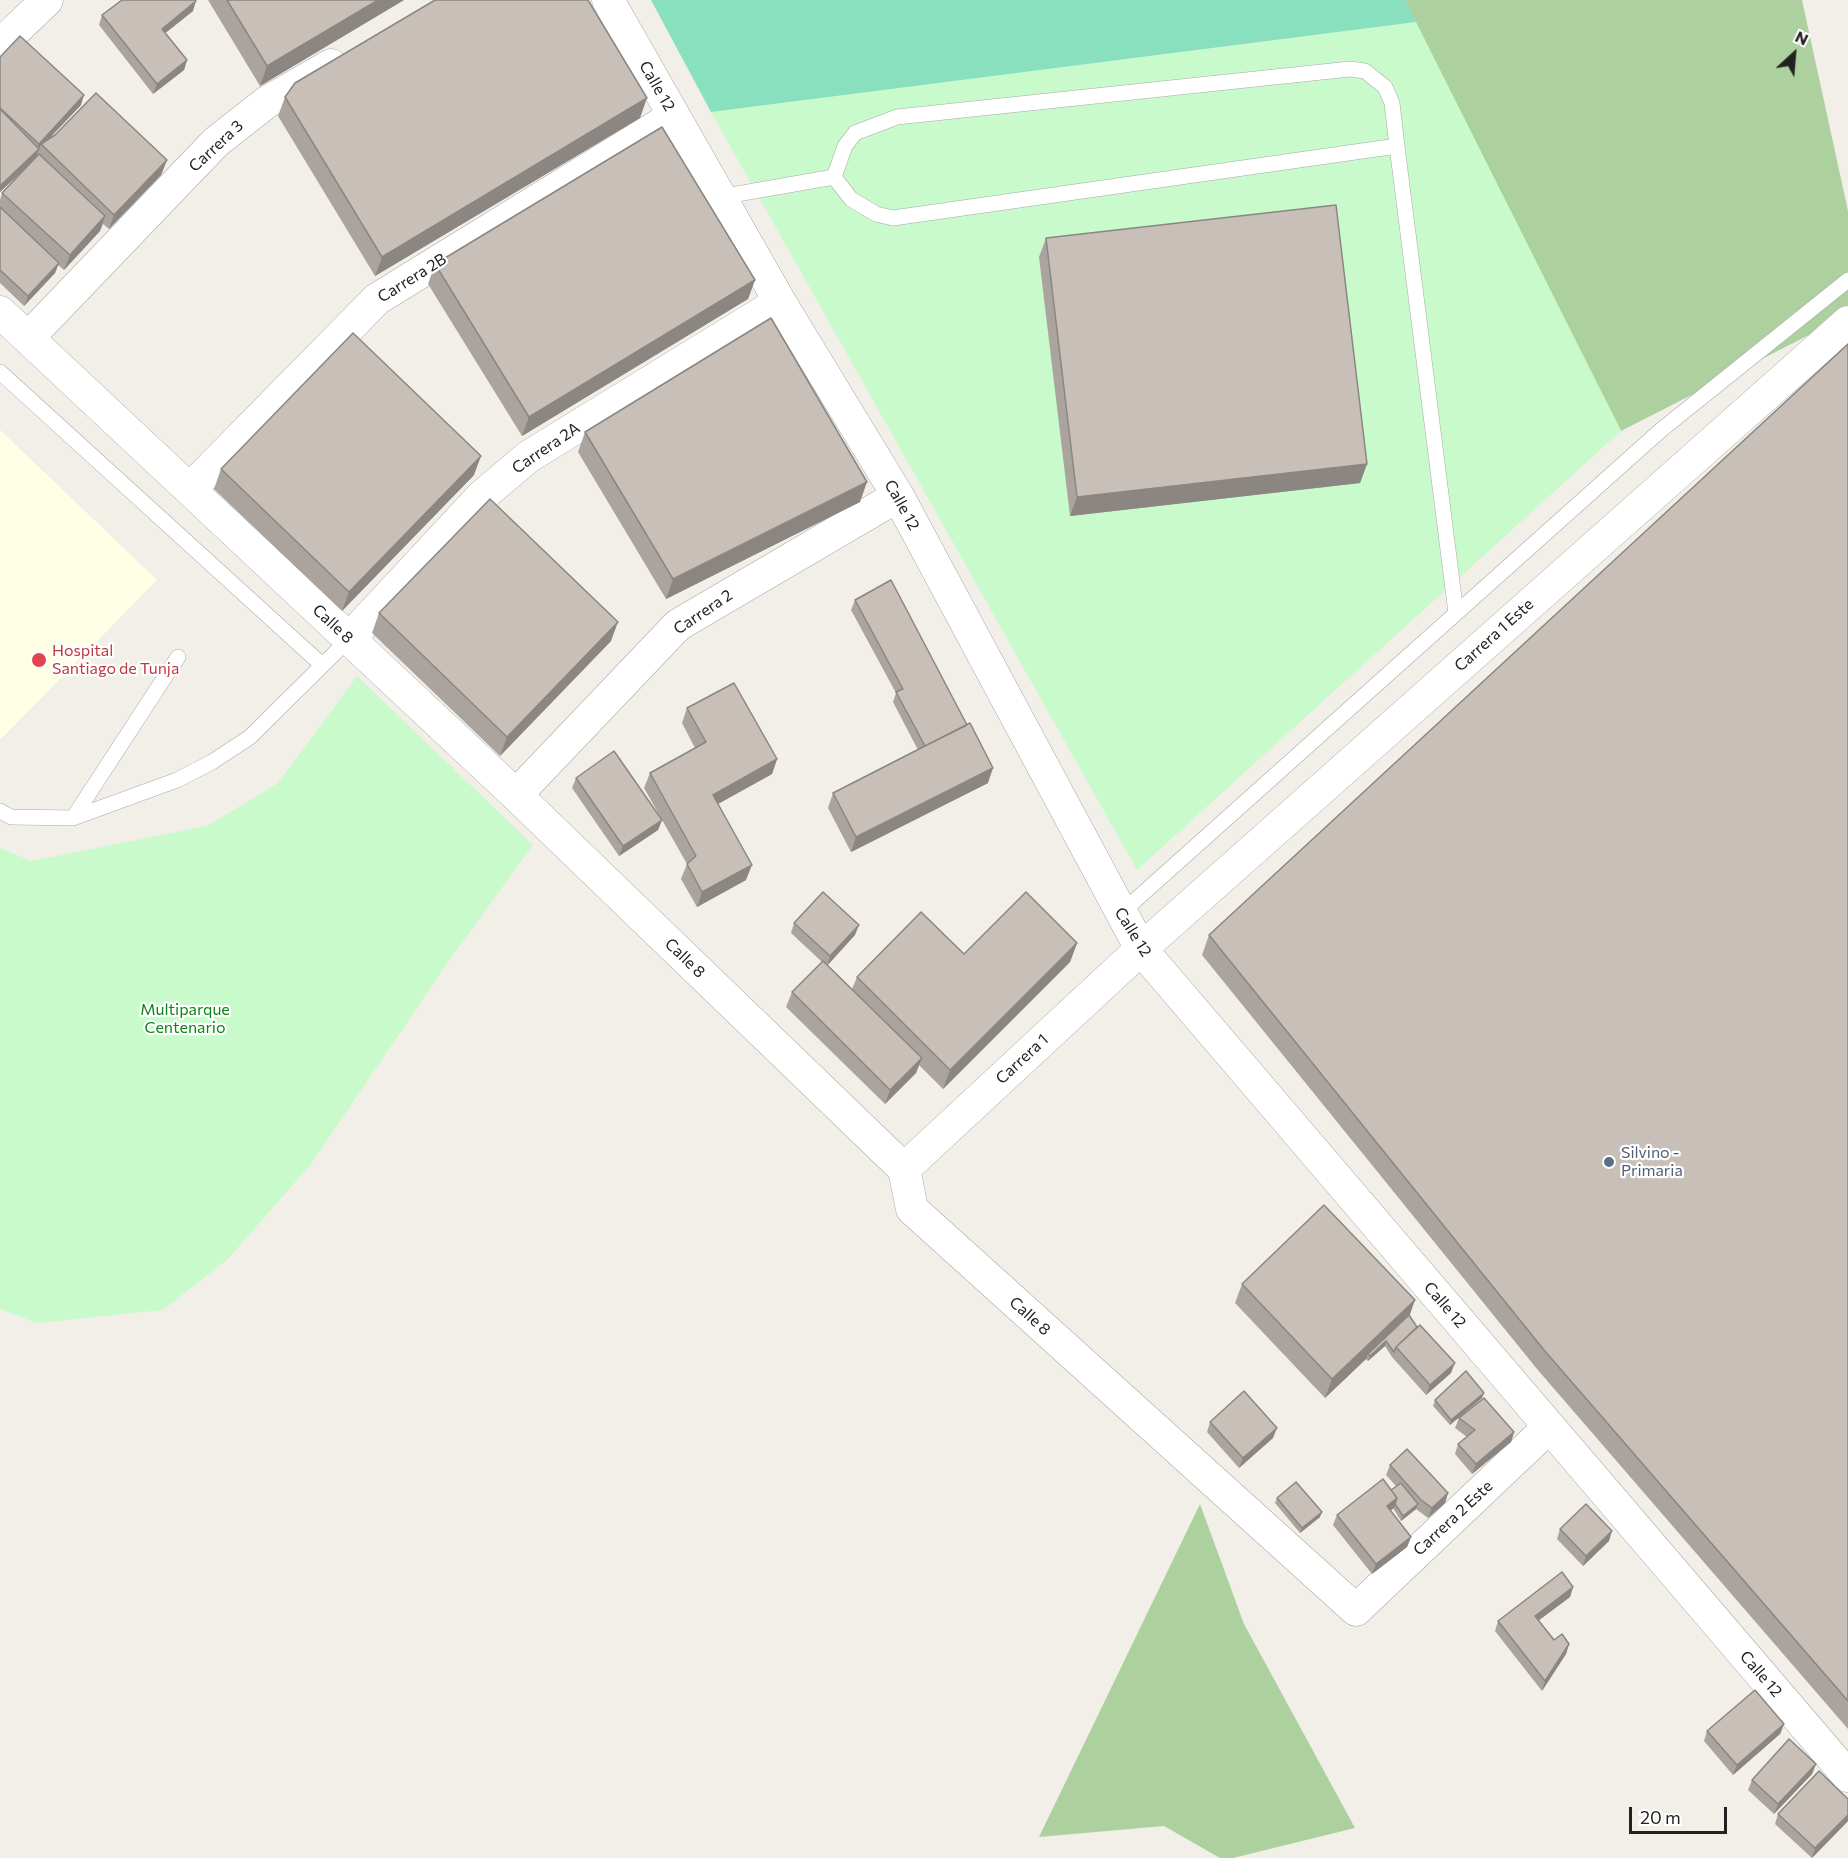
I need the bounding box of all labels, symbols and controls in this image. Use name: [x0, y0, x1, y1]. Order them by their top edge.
north arrow: [1764, 24, 1824, 84]
text: N: [1793, 26, 1812, 49]
street label: Calle 12: [635, 58, 679, 114]
street label: Carrera 3: [185, 116, 247, 176]
street label: Carrera 2B: [374, 249, 450, 307]
street label: Carrera 2A: [508, 418, 584, 478]
street label: Calle 12: [880, 476, 924, 534]
street label: Carrera 2: [670, 585, 736, 639]
street label: Carrera 1 Este: [1451, 595, 1537, 675]
street label: Calle 8: [309, 600, 357, 648]
place label: Hospital Santiago de Tunja: [52, 641, 179, 679]
marker: Hospital Santiago de Tunja: [30, 651, 48, 669]
street label: Calle 12: [1110, 904, 1156, 960]
street label: Calle 8: [661, 934, 709, 982]
park label: Multiparque Centenario: [140, 1000, 230, 1038]
street label: Carrera 1: [992, 1030, 1052, 1088]
place label: Silvino - Primaria: [1621, 1143, 1683, 1181]
marker: Silvino - Primaria: [1602, 1155, 1616, 1169]
street label: Calle 12: [1420, 1278, 1470, 1332]
street label: Calle 8: [1005, 1293, 1055, 1339]
street label: Carrera 2 Este: [1409, 1476, 1497, 1560]
street label: Calle 12: [1736, 1647, 1786, 1701]
scale bar: [1632, 1795, 1730, 1833]
text: 20 m: [1640, 1806, 1681, 1828]

